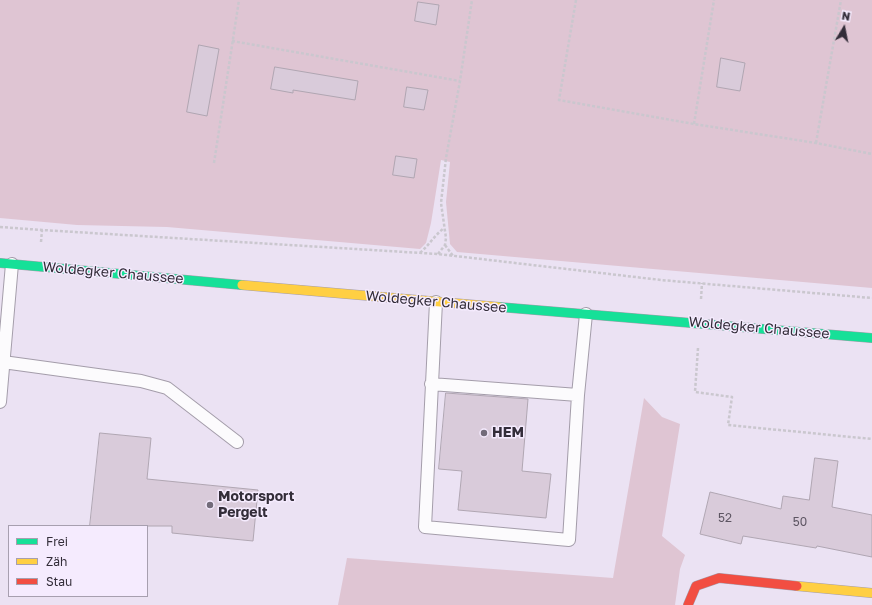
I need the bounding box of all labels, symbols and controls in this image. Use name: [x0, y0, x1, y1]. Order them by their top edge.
north arrow: [824, 8, 864, 48]
text: N: [841, 9, 851, 23]
street label: Woldegker Chaussee: [42, 258, 184, 288]
street label: Woldegker Chaussee: [365, 287, 507, 317]
street label: Woldegker Chaussee: [688, 313, 830, 343]
place label: HEM: [492, 425, 524, 441]
marker: HEM: [479, 428, 489, 438]
place label: Motorsport Pergelt: [218, 489, 294, 522]
marker: Motorsport Pergelt: [205, 500, 215, 510]
house number: 52: [718, 511, 732, 525]
house number: 50: [793, 515, 807, 529]
legend: [8, 525, 148, 597]
text: Frei: [46, 534, 68, 549]
text: Zäh: [46, 554, 67, 569]
text: Stau: [46, 574, 72, 589]

